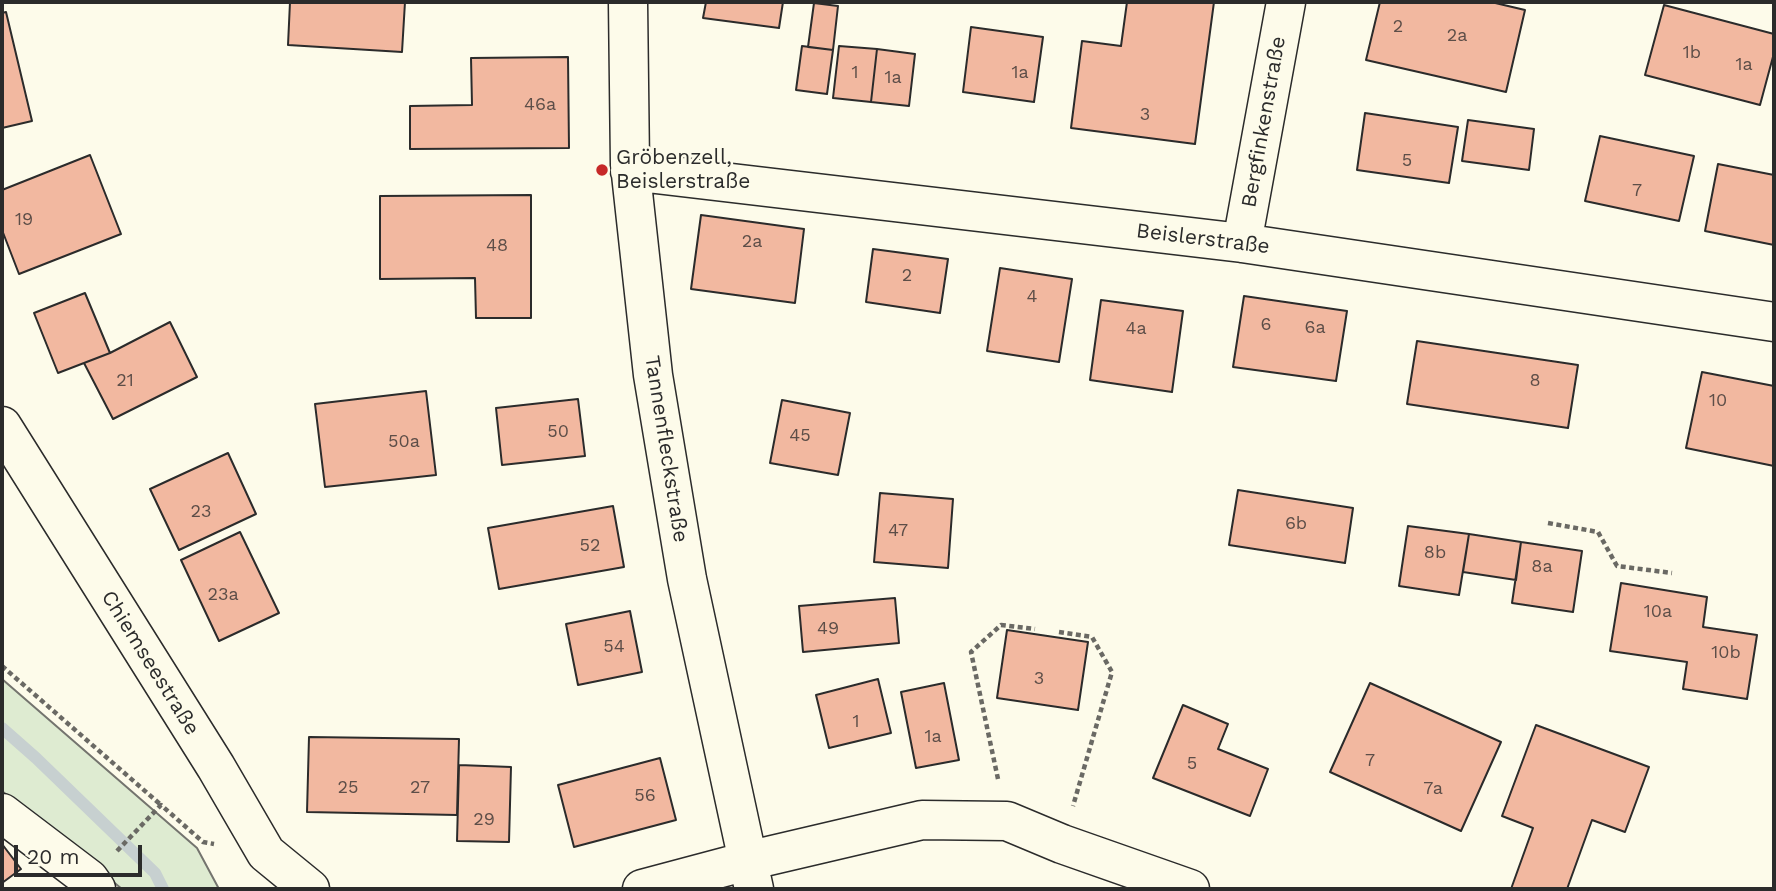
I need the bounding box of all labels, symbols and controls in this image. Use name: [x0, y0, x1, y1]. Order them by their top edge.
house number: 2: [1393, 16, 1403, 38]
house number: 2a: [1447, 25, 1467, 47]
street label: Bergfinkenstraße: [1237, 34, 1291, 210]
house number: 1b: [1683, 42, 1701, 64]
house number: 1a: [1735, 54, 1753, 76]
house number: 1: [851, 62, 859, 84]
house number: 1a: [1011, 62, 1029, 84]
house number: 1a: [884, 67, 902, 89]
house number: 46a: [524, 94, 556, 116]
house number: 3: [1140, 104, 1150, 126]
place label: Gröbenzell, Beislerstraße: [616, 145, 750, 195]
house number: 5: [1402, 150, 1412, 172]
marker: Gröbenzell, Beislerstraße: [594, 162, 610, 178]
house number: 7: [1632, 180, 1642, 202]
house number: 19: [15, 209, 33, 231]
street label: Beislerstraße: [1135, 218, 1271, 260]
house number: 2a: [742, 231, 762, 253]
house number: 48: [486, 235, 508, 257]
house number: 2: [902, 265, 912, 287]
house number: 4: [1027, 286, 1037, 308]
house number: 6: [1261, 314, 1271, 336]
house number: 6a: [1304, 317, 1326, 339]
house number: 4a: [1125, 318, 1147, 340]
street label: Tannenfleckstraße: [639, 354, 693, 544]
house number: 21: [116, 370, 134, 392]
house number: 8: [1529, 370, 1541, 392]
house number: 10: [1709, 390, 1727, 412]
house number: 50: [547, 421, 569, 443]
house number: 45: [789, 425, 811, 447]
house number: 50a: [388, 431, 420, 453]
house number: 23: [191, 501, 211, 523]
house number: 6b: [1285, 513, 1307, 535]
house number: 47: [888, 520, 908, 542]
house number: 52: [580, 535, 600, 557]
house number: 8b: [1424, 542, 1446, 564]
house number: 8a: [1531, 556, 1553, 578]
house number: 23a: [207, 584, 239, 606]
street label: Chiemseestraße: [95, 586, 205, 740]
house number: 10a: [1644, 601, 1672, 623]
house number: 49: [817, 618, 839, 640]
house number: 54: [603, 636, 625, 658]
house number: 10b: [1711, 642, 1741, 664]
house number: 3: [1034, 668, 1044, 690]
house number: 1: [852, 711, 860, 733]
house number: 1a: [924, 726, 942, 748]
house number: 7: [1365, 750, 1375, 772]
house number: 5: [1187, 753, 1197, 775]
house number: 25: [338, 777, 358, 799]
house number: 27: [410, 777, 430, 799]
house number: 7a: [1423, 778, 1443, 800]
house number: 56: [634, 785, 656, 807]
house number: 29: [473, 809, 495, 831]
scale bar: [18, 832, 145, 876]
text: 20 m: [27, 844, 79, 869]

